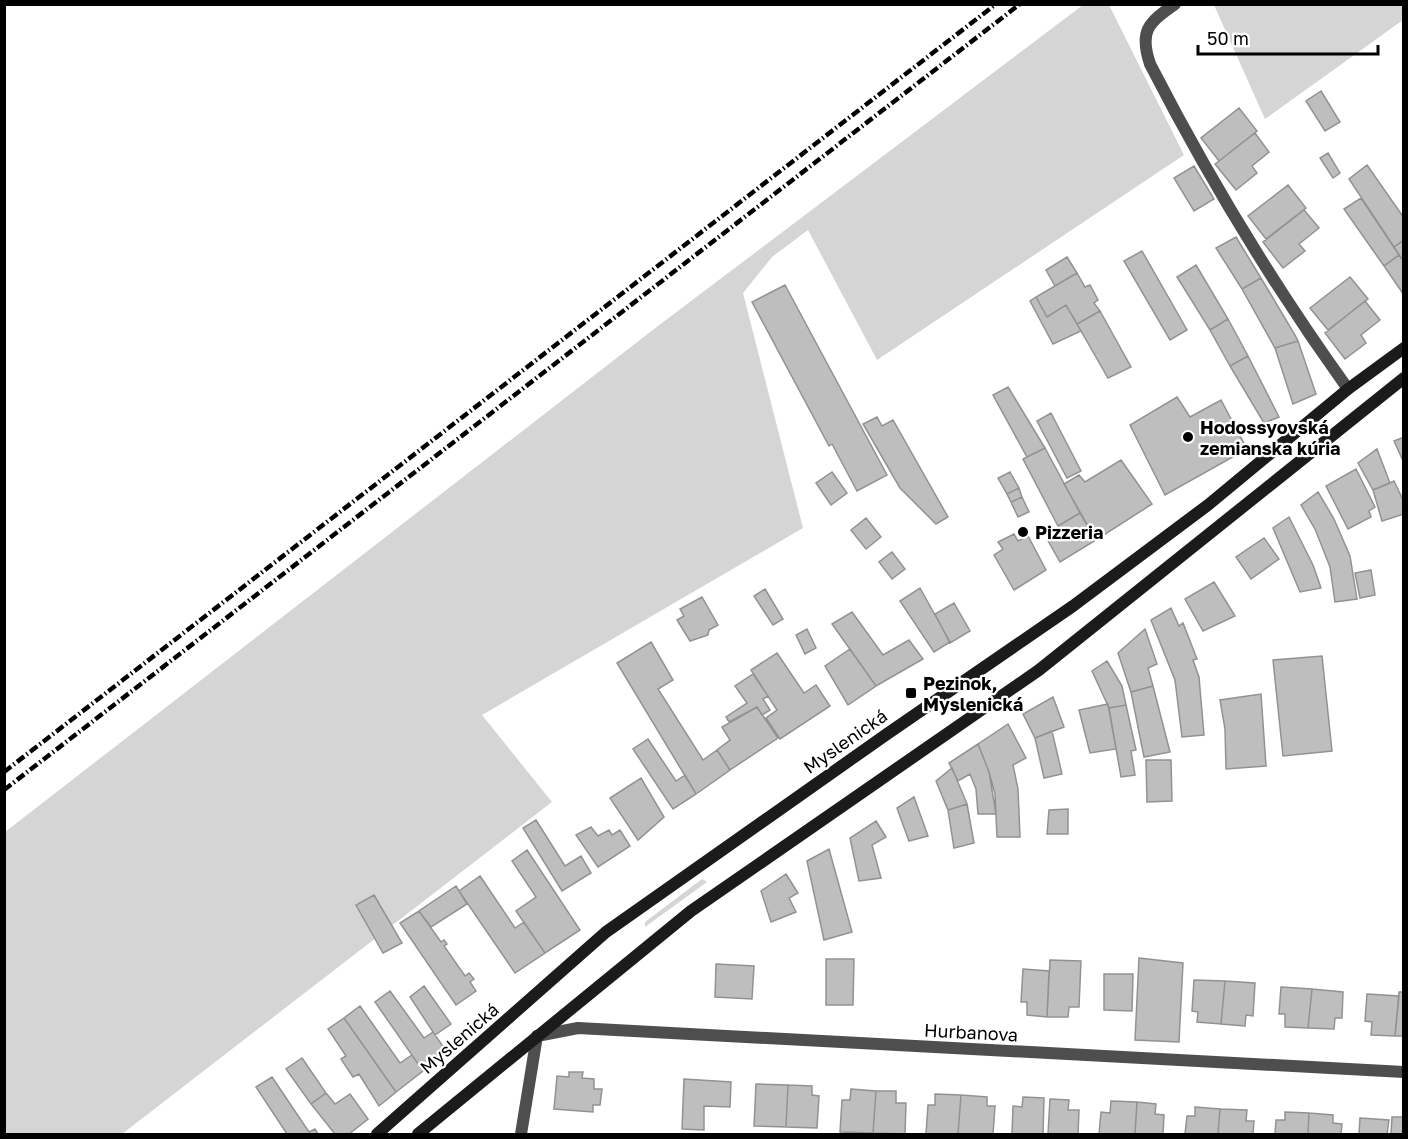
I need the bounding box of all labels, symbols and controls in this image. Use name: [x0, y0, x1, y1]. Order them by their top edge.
scale bar: [1198, 18, 1378, 56]
text: 50 m: [1207, 27, 1249, 49]
place label: Hodossyovská zemianska kúria: [1200, 416, 1341, 459]
marker: Hodossyovská zemianska kúria: [1181, 430, 1195, 444]
place label: Pizzeria: [1035, 521, 1103, 543]
marker: Pizzeria: [1016, 525, 1030, 539]
place label: Pezinok, Myslenická: [923, 672, 1023, 715]
marker: Pezinok, Myslenická: [904, 686, 918, 700]
street label: Myslenická: [799, 704, 891, 778]
street label: Myslenická: [415, 998, 503, 1078]
street label: Hurbanova: [923, 1019, 1019, 1045]

